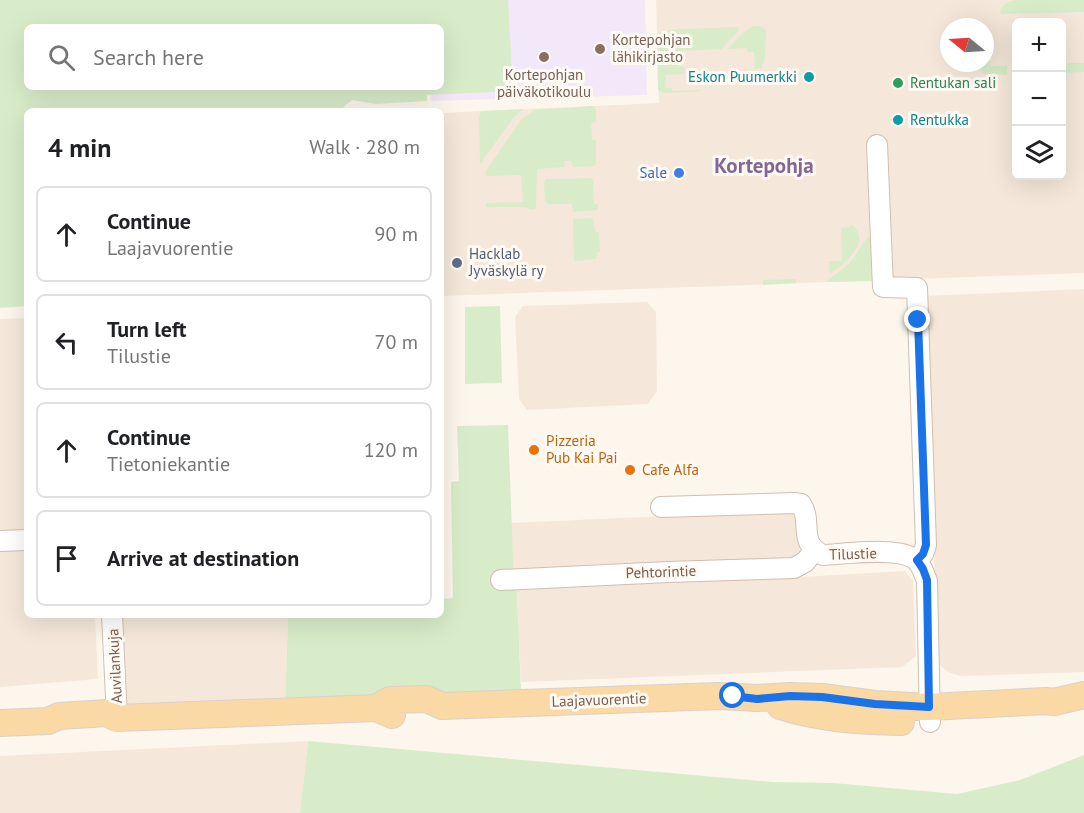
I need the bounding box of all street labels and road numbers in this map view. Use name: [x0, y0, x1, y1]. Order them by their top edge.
street label: Tilustie: [829, 543, 877, 564]
street label: Pehtorintie: [625, 561, 697, 582]
street label: Auvilankuja: [103, 628, 126, 704]
street label: Laajavuorentie: [551, 688, 647, 711]

